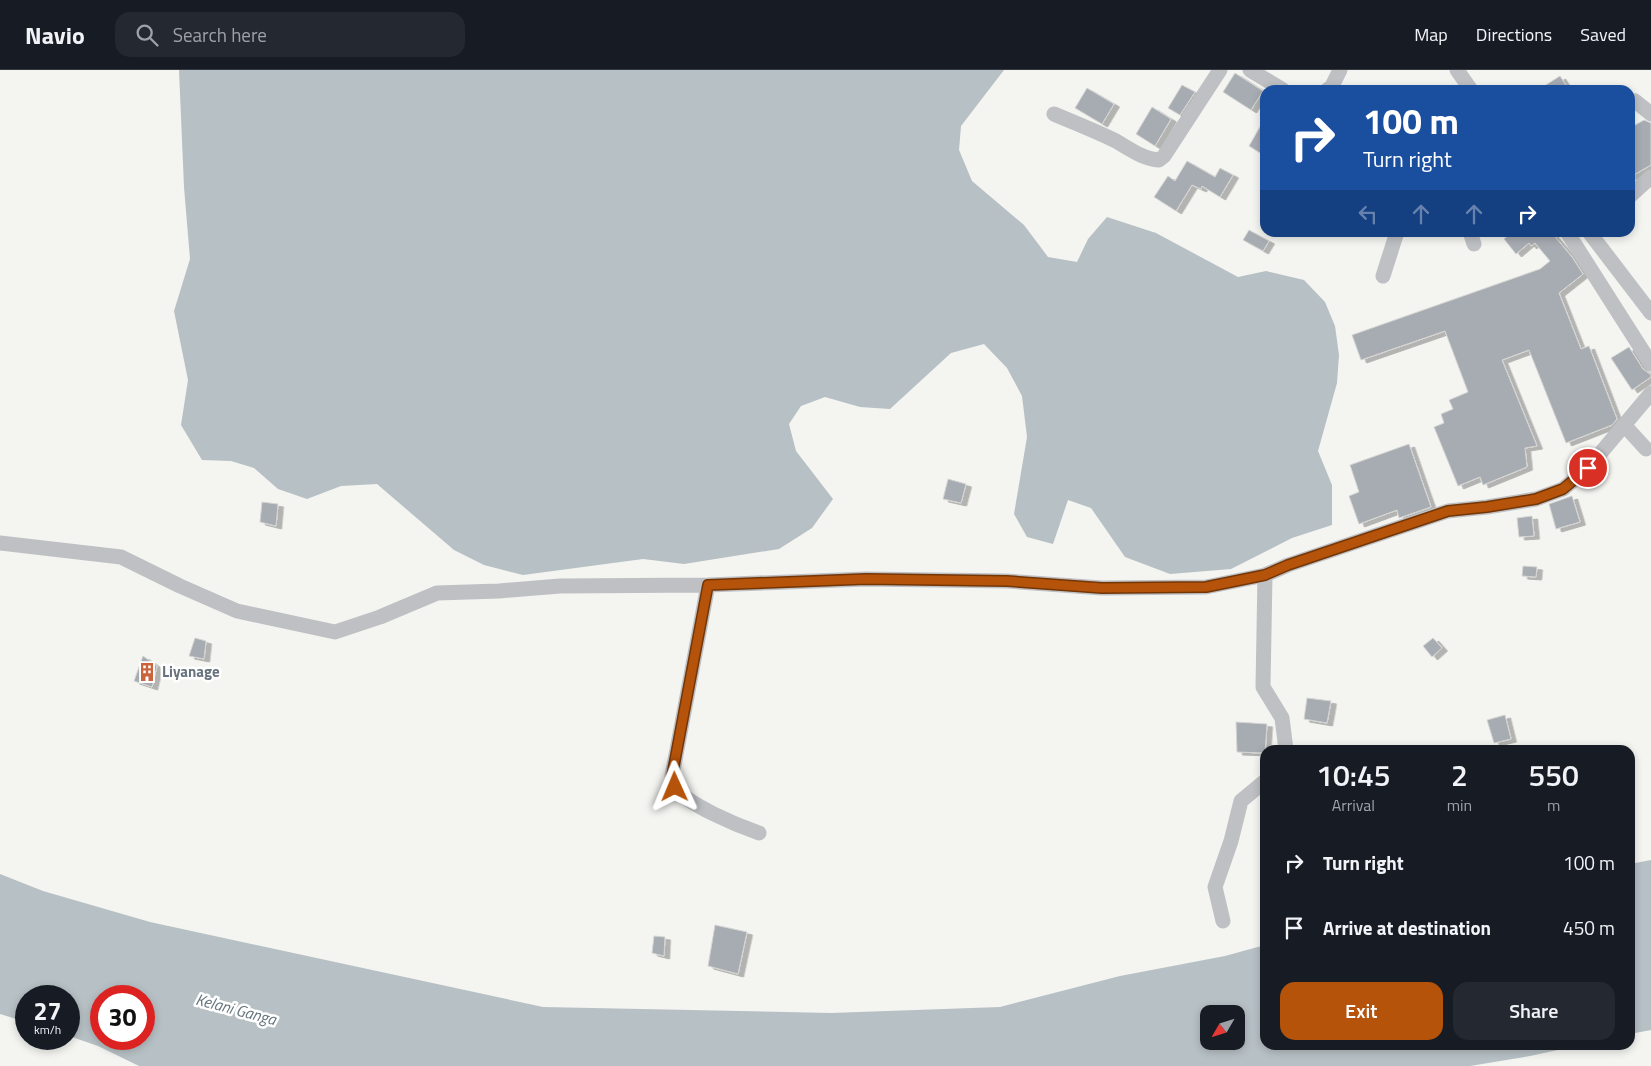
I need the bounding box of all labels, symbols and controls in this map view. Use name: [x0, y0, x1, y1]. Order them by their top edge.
search box: [115, 12, 465, 57]
text: Navio: [25, 17, 85, 53]
text: Search here: [173, 20, 267, 49]
icon: search: [133, 21, 161, 49]
text: Map: [1414, 21, 1448, 48]
text: Directions: [1476, 21, 1552, 48]
text: Saved: [1580, 21, 1626, 48]
text: 100 m: [1363, 94, 1459, 148]
icon: right: [1280, 105, 1345, 170]
text: Turn right: [1363, 142, 1452, 176]
icon: left: [1354, 200, 1382, 228]
icon: ahead: [1407, 200, 1435, 228]
icon: ahead: [1460, 200, 1488, 228]
icon: right: [1513, 200, 1541, 228]
pin: [1567, 447, 1609, 489]
icon: arrive: [1574, 454, 1602, 482]
place label: Liyanage: [162, 660, 220, 683]
building icon: Liyanage: [136, 661, 158, 683]
text: 10:45: [1316, 752, 1391, 798]
text: 2: [1451, 752, 1468, 798]
text: 550: [1528, 752, 1579, 798]
position arrow: [648, 760, 700, 812]
text: Arrival: [1332, 793, 1375, 817]
text: min: [1447, 793, 1472, 817]
text: m: [1547, 793, 1560, 817]
text: Turn right: [1323, 848, 1404, 877]
text: 100 m: [1563, 848, 1615, 877]
icon: right: [1280, 849, 1308, 877]
text: Arrive at destination: [1323, 913, 1491, 942]
text: 450 m: [1563, 913, 1615, 942]
icon: arrive: [1280, 914, 1308, 942]
button: Exit: [1280, 982, 1443, 1040]
button: Share: [1453, 982, 1615, 1040]
speed limit sign: 30: [90, 985, 155, 1050]
water label: Kelani Ganga: [193, 987, 280, 1031]
text: 27: [33, 992, 62, 1030]
north arrow: [1200, 1005, 1245, 1050]
map controls: [1200, 1005, 1245, 1050]
text: km/h: [34, 1020, 61, 1039]

